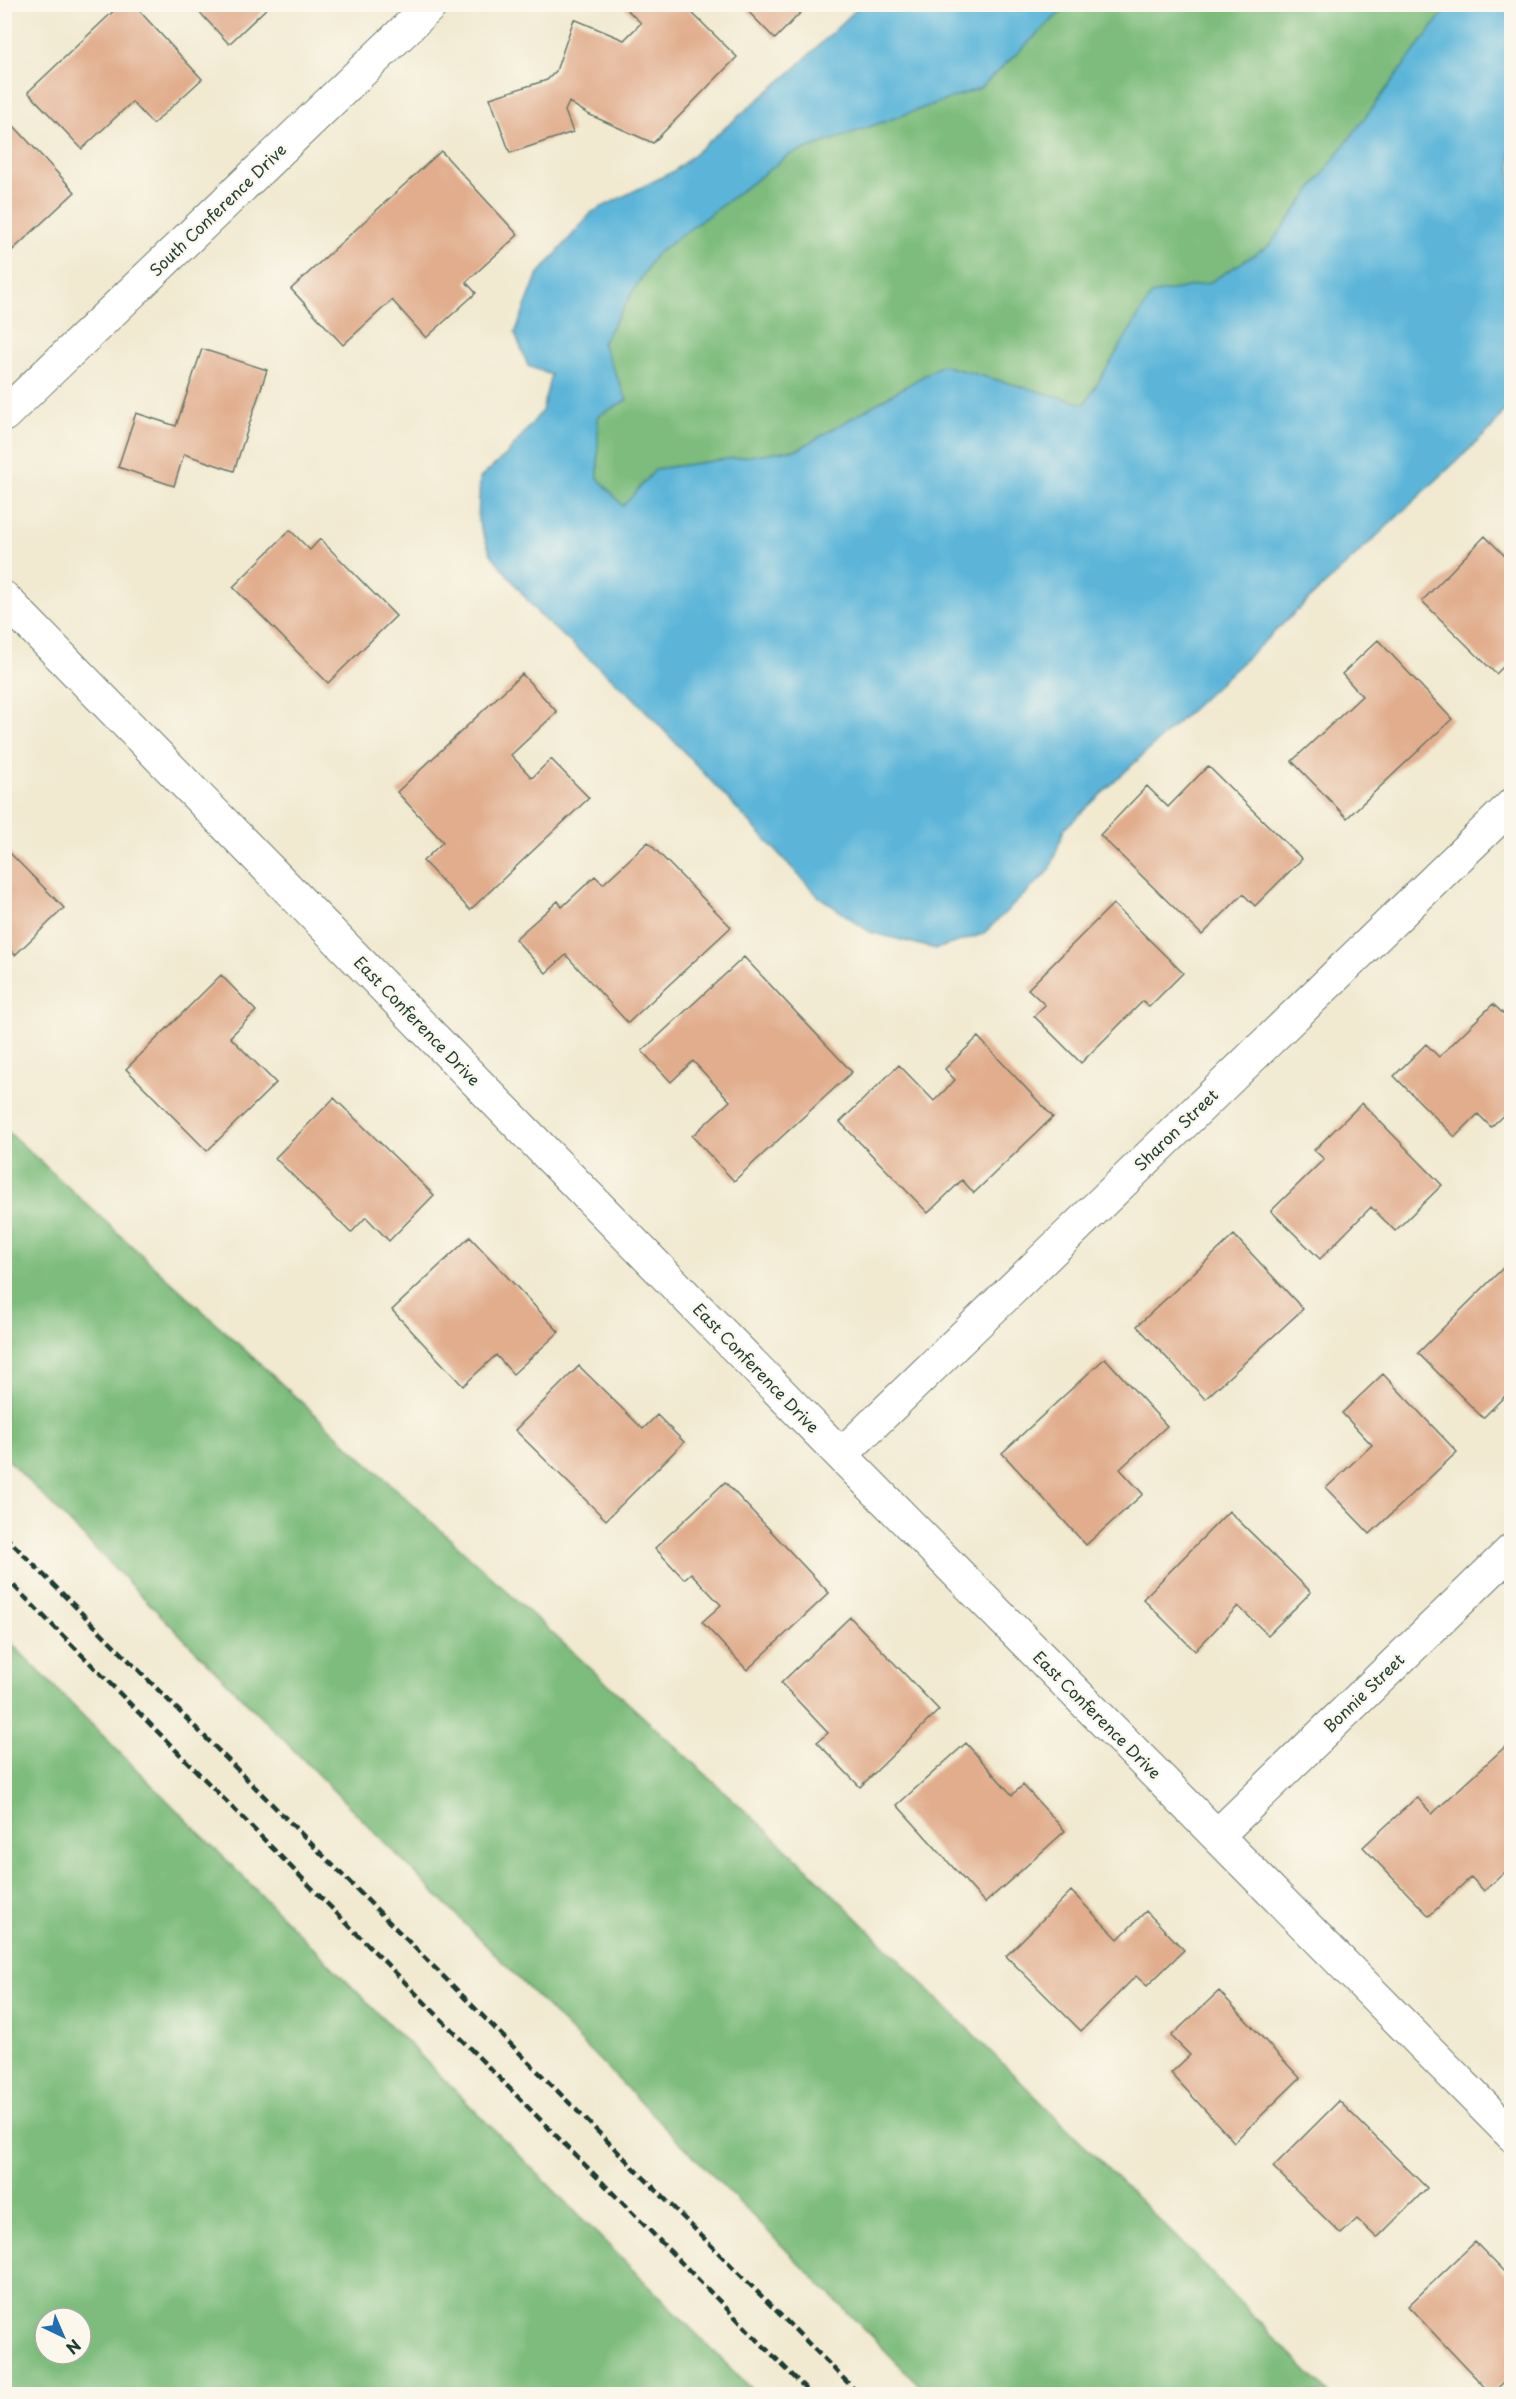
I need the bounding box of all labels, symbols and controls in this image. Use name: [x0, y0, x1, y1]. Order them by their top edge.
street label: South Conference Drive: [144, 137, 291, 281]
street label: East Conference Drive: [349, 950, 486, 1091]
street label: Sharon Street: [1128, 1083, 1223, 1176]
street label: East Conference Drive: [688, 1297, 825, 1438]
street label: East Conference Drive: [1028, 1645, 1167, 1784]
street label: Bonnie Street: [1317, 1647, 1410, 1737]
north arrow: [33, 2306, 93, 2366]
text: N: [61, 2334, 87, 2361]

